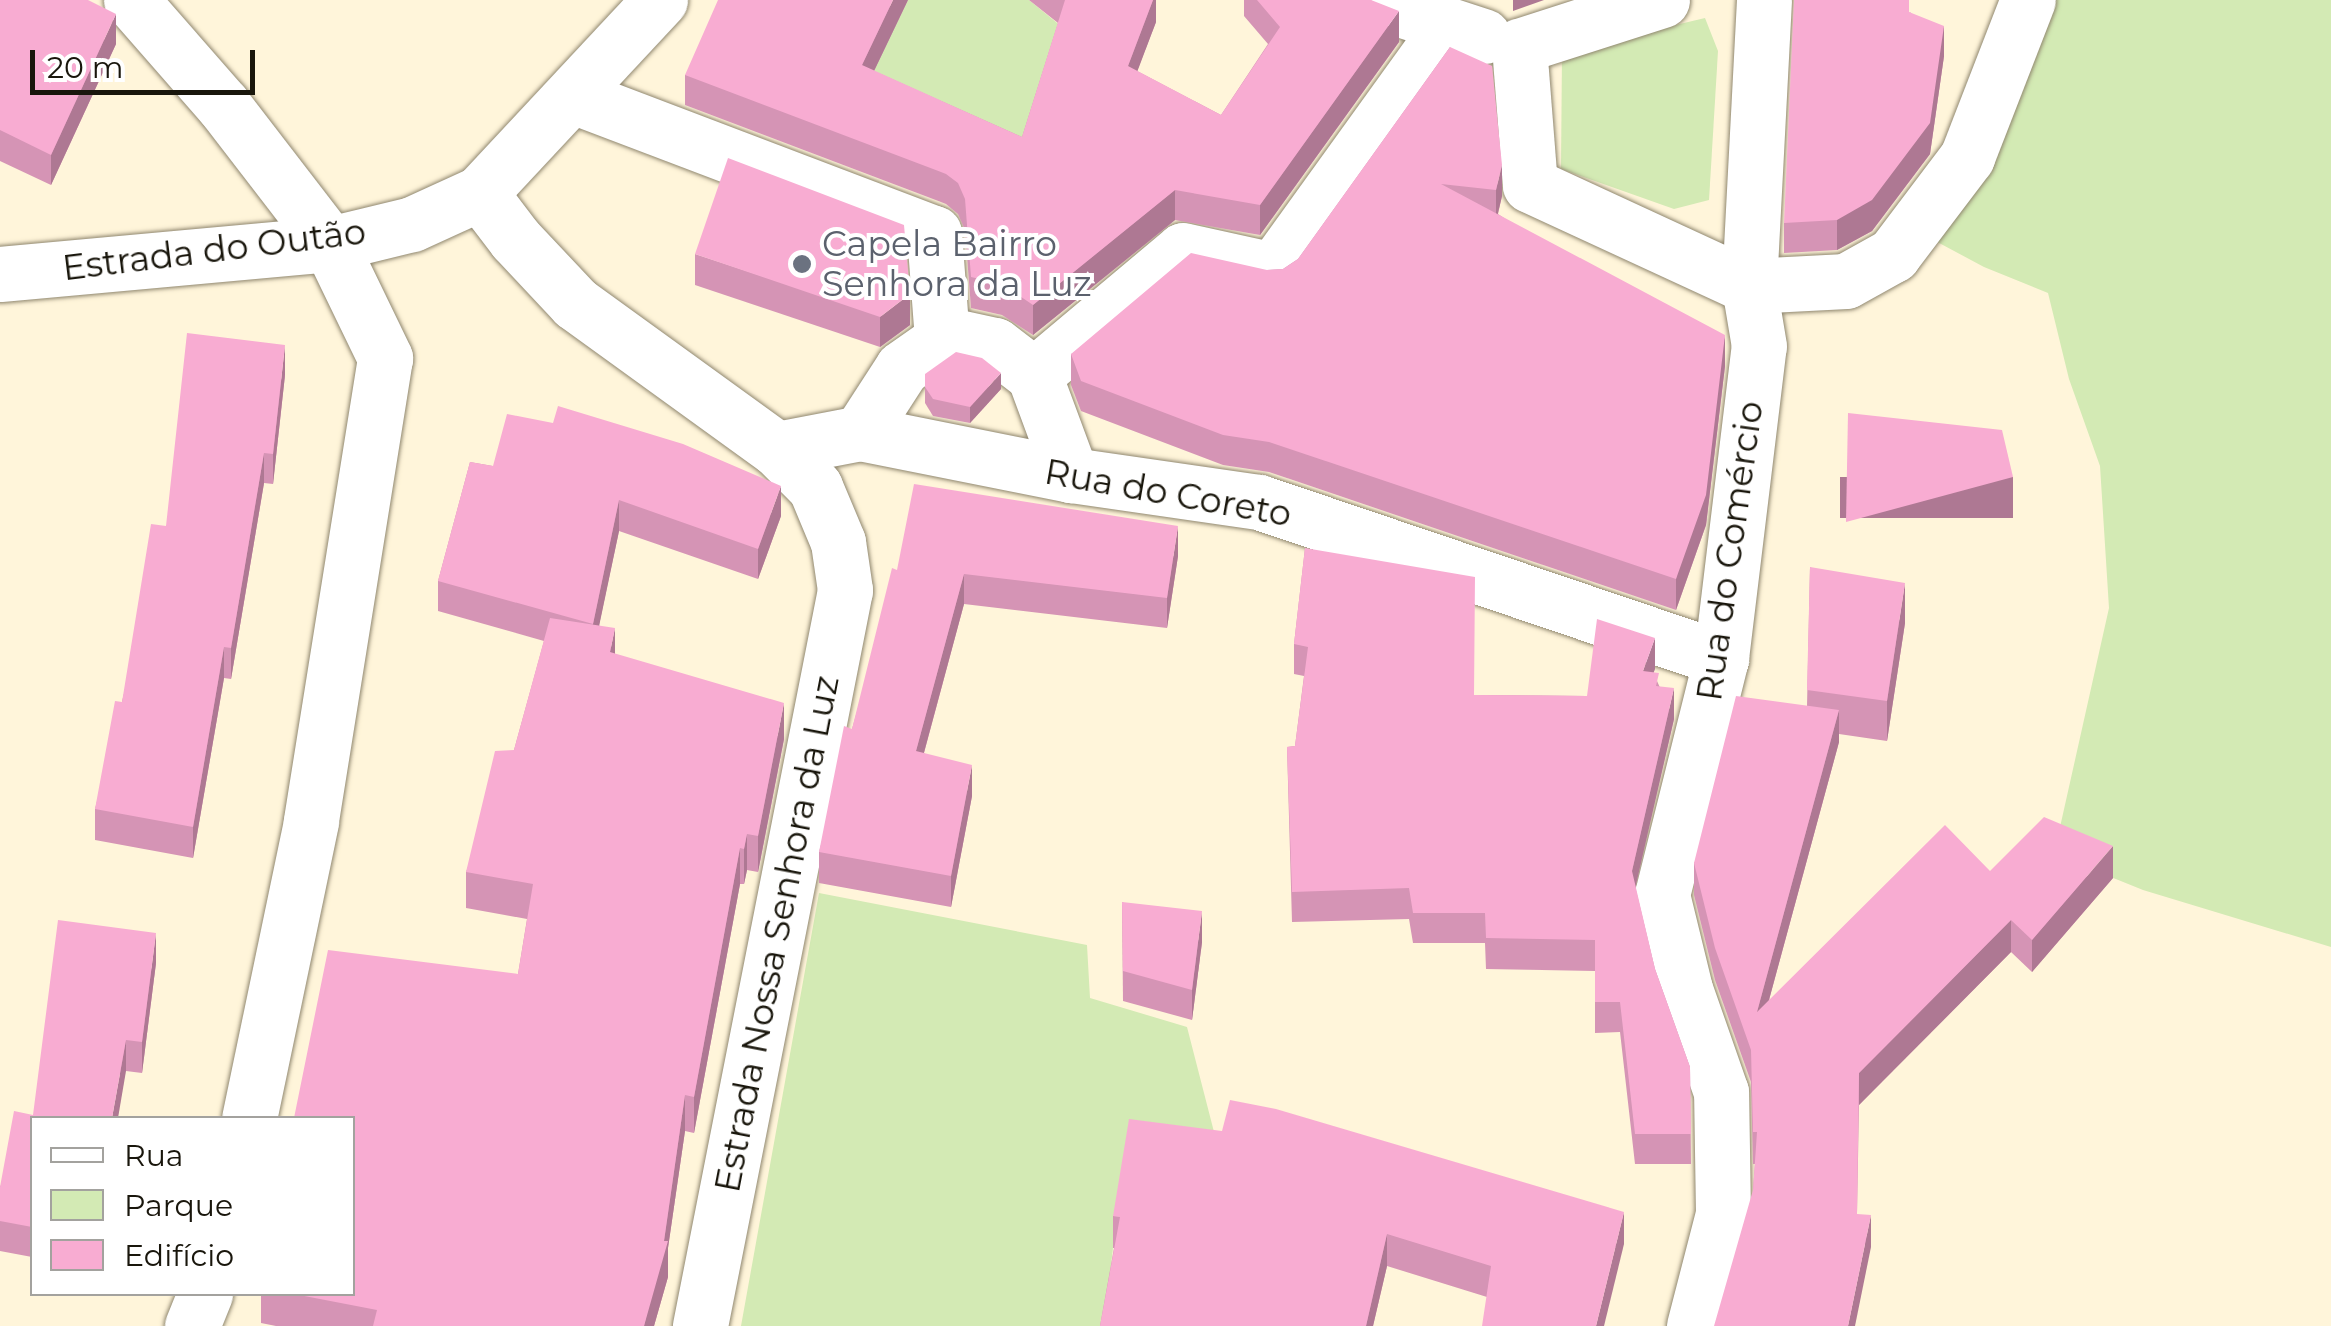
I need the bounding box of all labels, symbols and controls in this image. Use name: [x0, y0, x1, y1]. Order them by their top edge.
scale bar: [35, 30, 260, 92]
text: 20 m: [47, 49, 124, 86]
street label: Estrada do Outão: [60, 211, 368, 289]
place label: Capela Bairro Senhora da Luz: [822, 223, 1092, 305]
marker: Capela Bairro Senhora da Luz: [791, 253, 813, 275]
street label: Rua do Comércio: [1688, 398, 1772, 704]
street label: Rua do Coreto: [1041, 451, 1295, 535]
street label: Estrada Nossa Senhora da Luz: [706, 672, 848, 1196]
legend: [30, 1116, 355, 1296]
text: Rua: [124, 1137, 184, 1174]
text: Parque: [124, 1187, 233, 1224]
text: Edifício: [124, 1237, 234, 1274]

